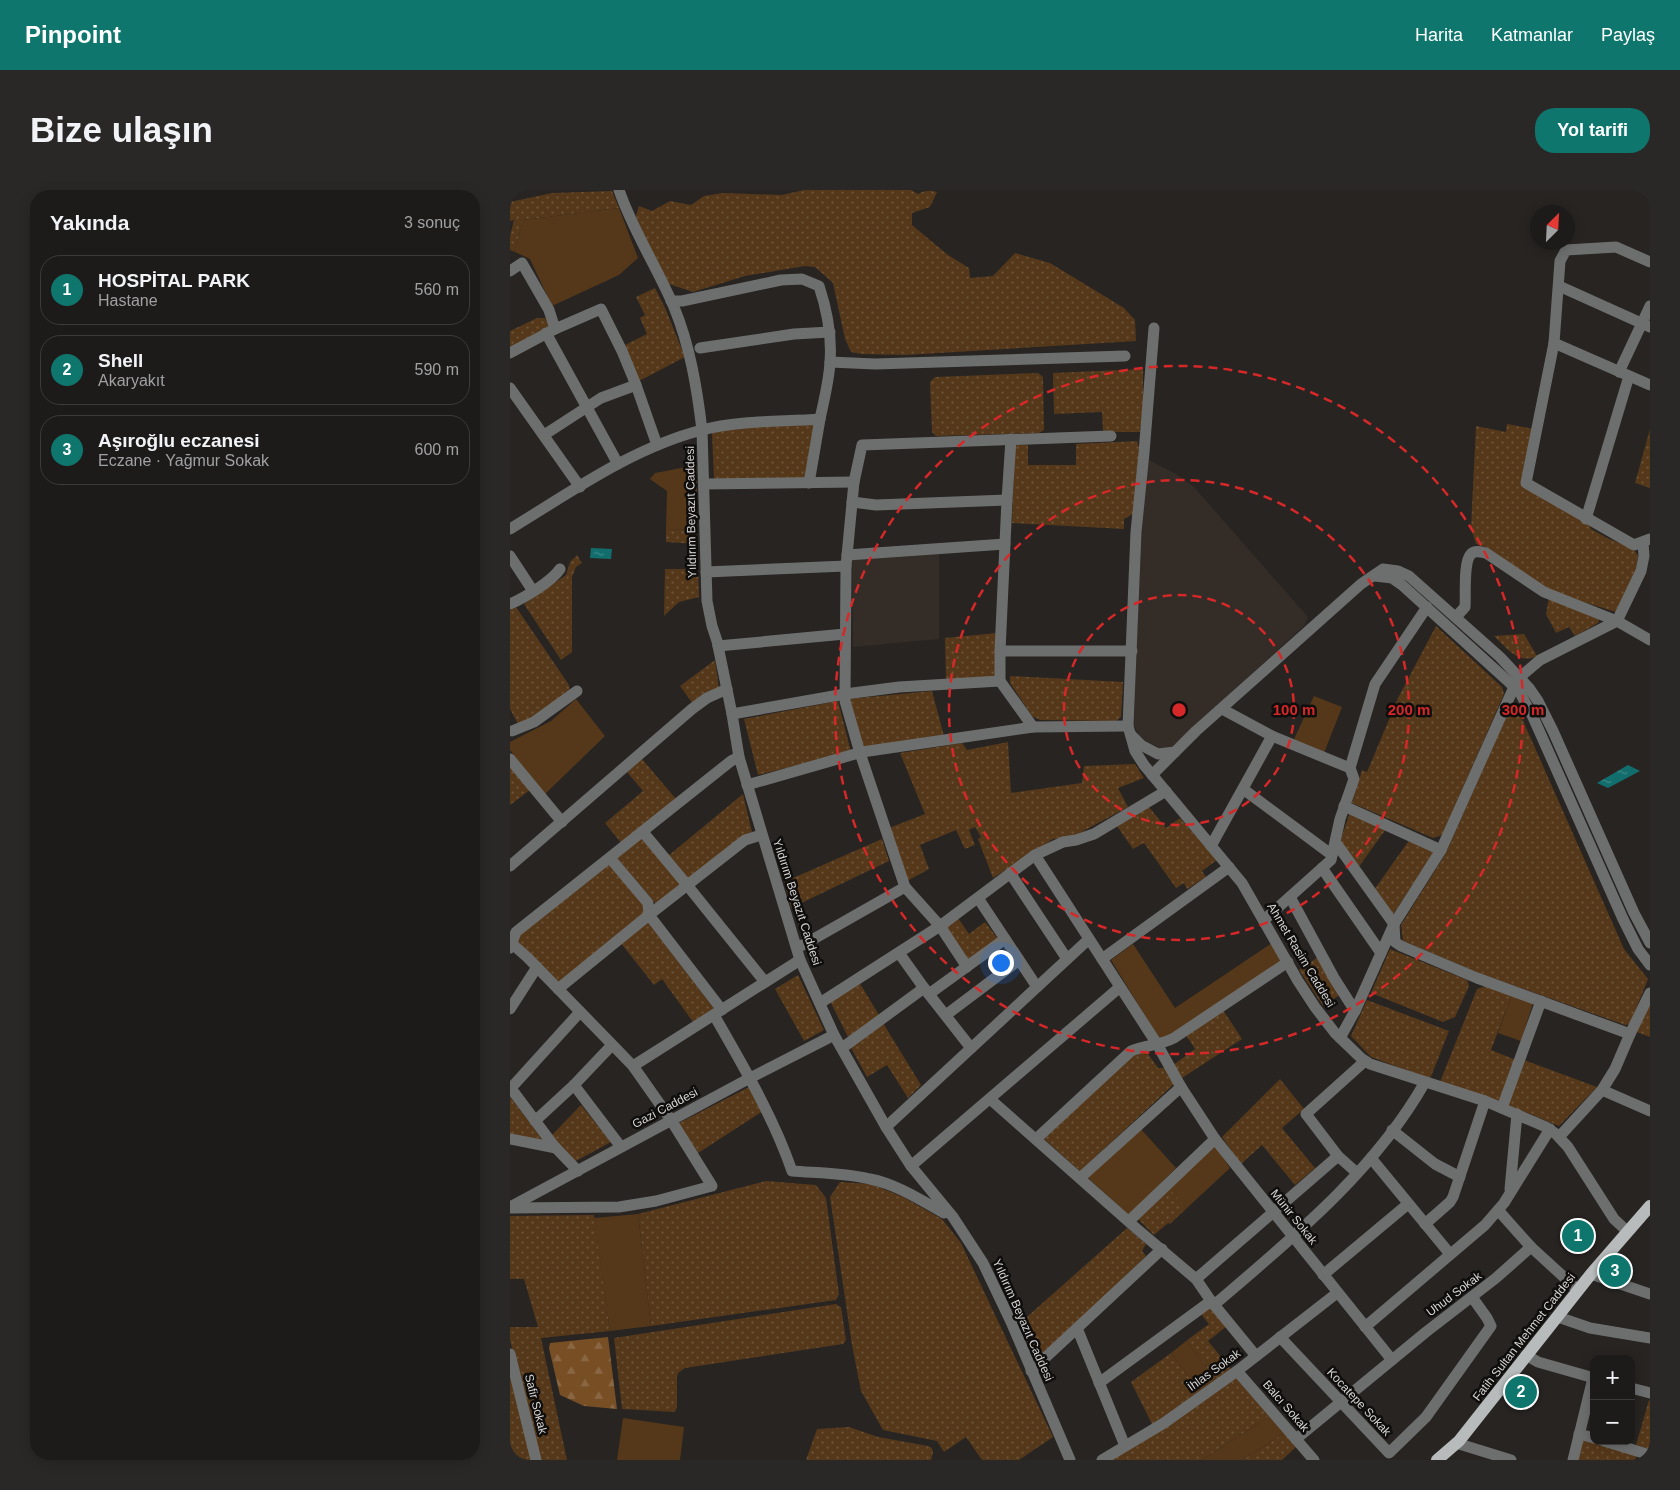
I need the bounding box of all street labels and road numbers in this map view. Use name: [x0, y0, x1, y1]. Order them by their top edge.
street label: Yıldırım Beyazıt Caddesi: [683, 446, 699, 578]
street label: Yıldırım Beyazıt Caddesi: [770, 837, 824, 967]
street label: Ahmet Rasim Caddesi: [1264, 900, 1338, 1010]
street label: Gazi Caddesi: [630, 1085, 700, 1131]
street label: Münir Sokak: [1268, 1187, 1321, 1248]
street label: Yıldırım Beyazıt Caddesi: [990, 1257, 1056, 1383]
street label: Uhud Sokak: [1424, 1268, 1485, 1319]
street label: Fatih Sultan Mehmet Caddesi: [1470, 1270, 1578, 1404]
street label: İhlas Sokak: [1185, 1346, 1244, 1394]
street label: Kocatepe Sokak: [1324, 1365, 1395, 1439]
street label: Safir Sokak: [522, 1373, 550, 1436]
street label: Balcı Sokak: [1260, 1377, 1313, 1435]

